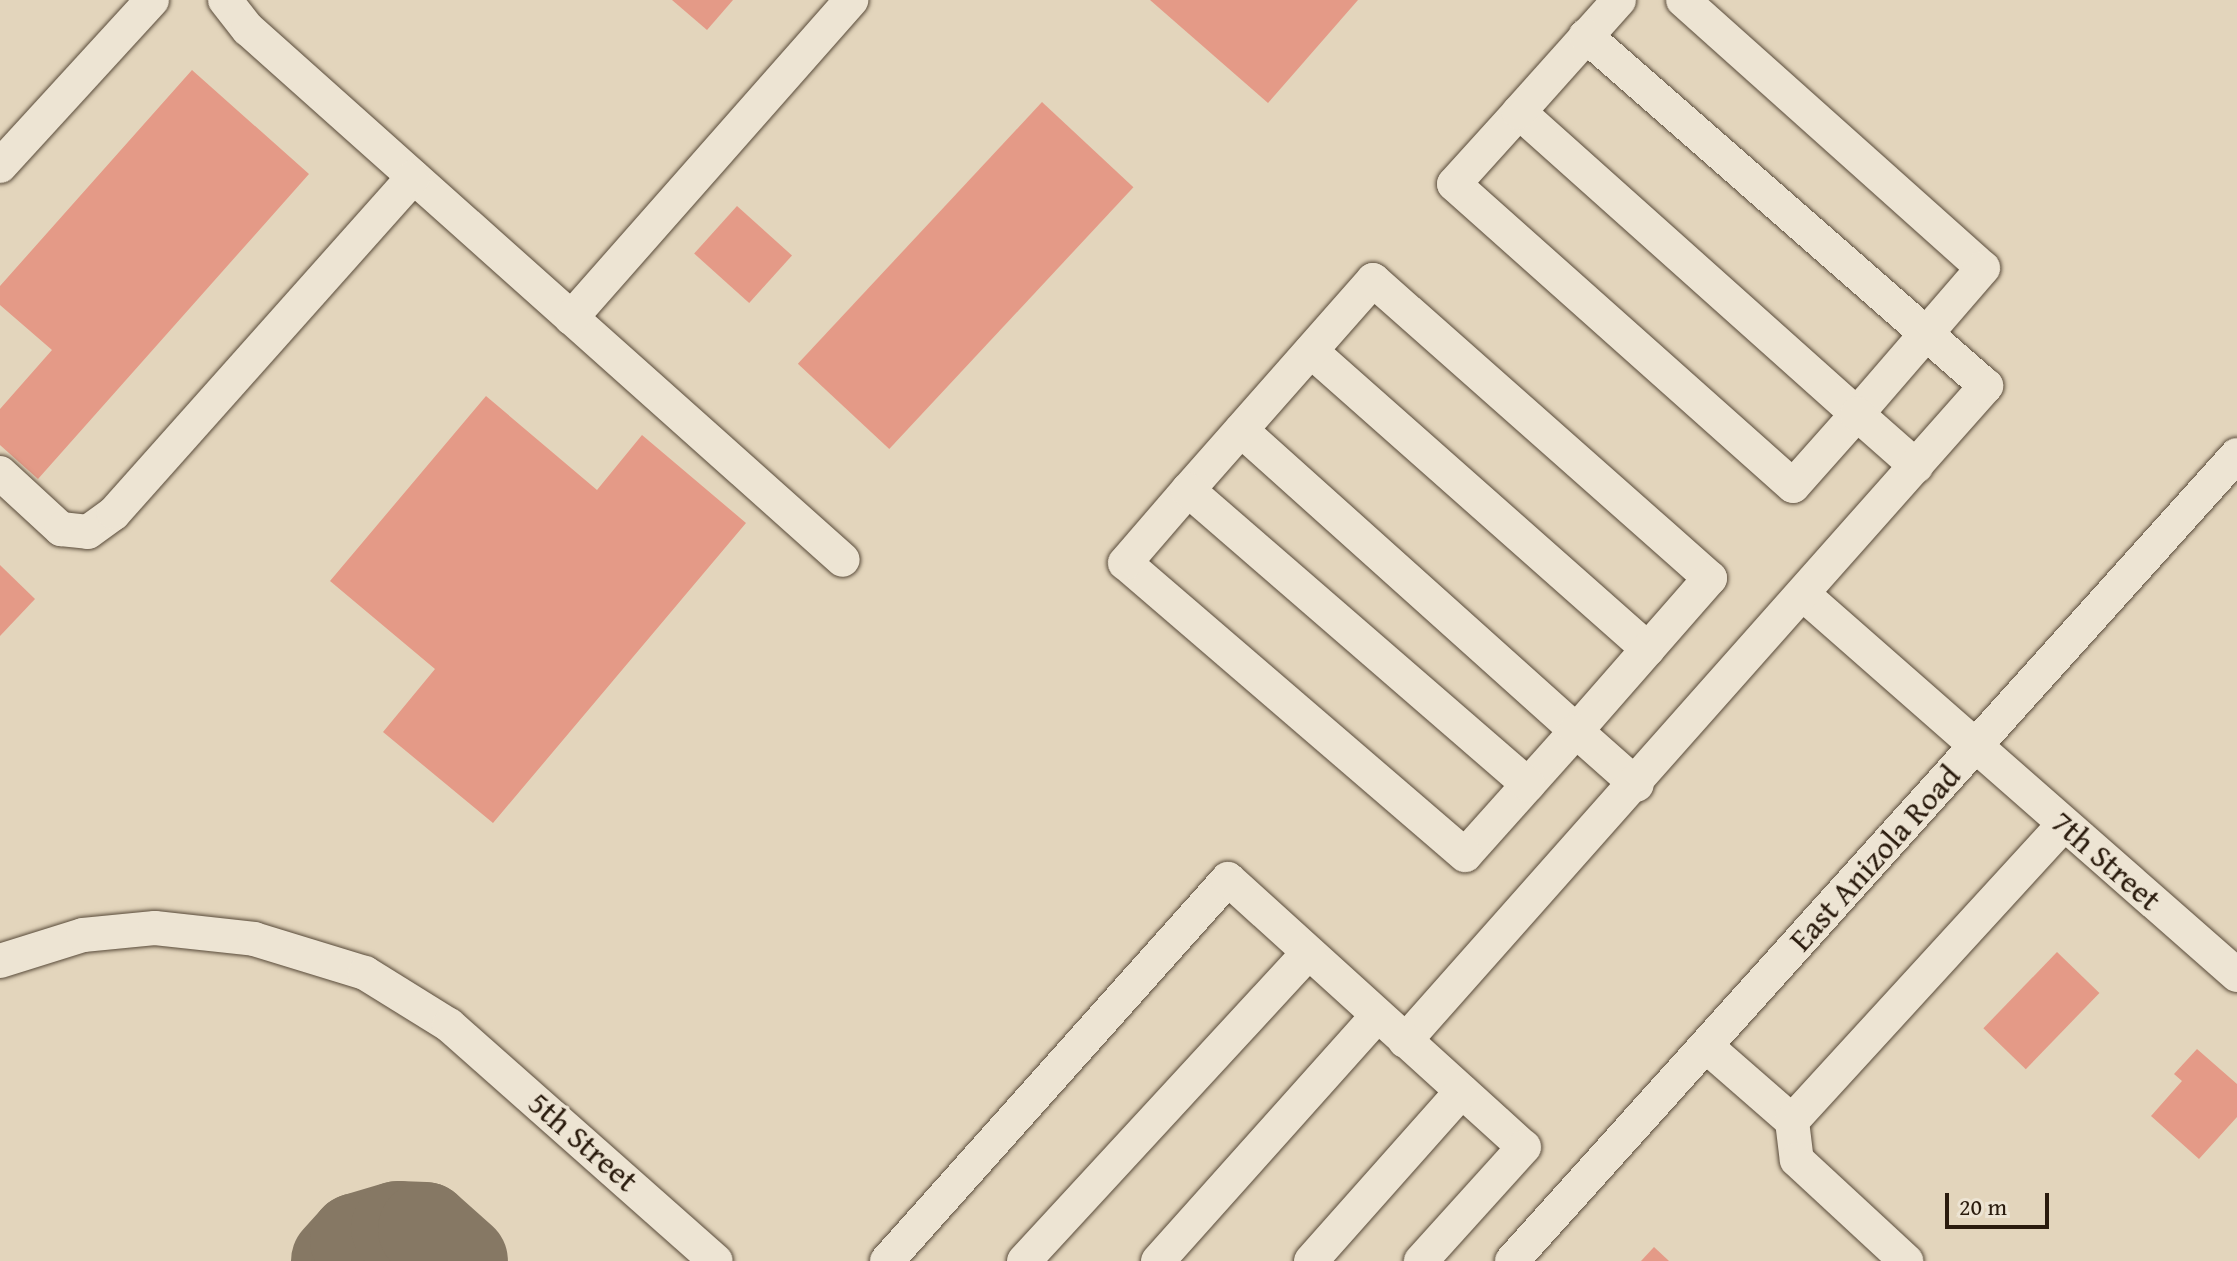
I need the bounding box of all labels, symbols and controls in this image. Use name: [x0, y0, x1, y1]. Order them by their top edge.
street label: East Anizola Road: [1781, 757, 1969, 959]
street label: 7th Street: [2043, 803, 2169, 919]
street label: 5th Street: [520, 1084, 646, 1200]
scale bar: [1949, 1177, 2053, 1227]
text: 20 m: [1959, 1189, 2007, 1224]

